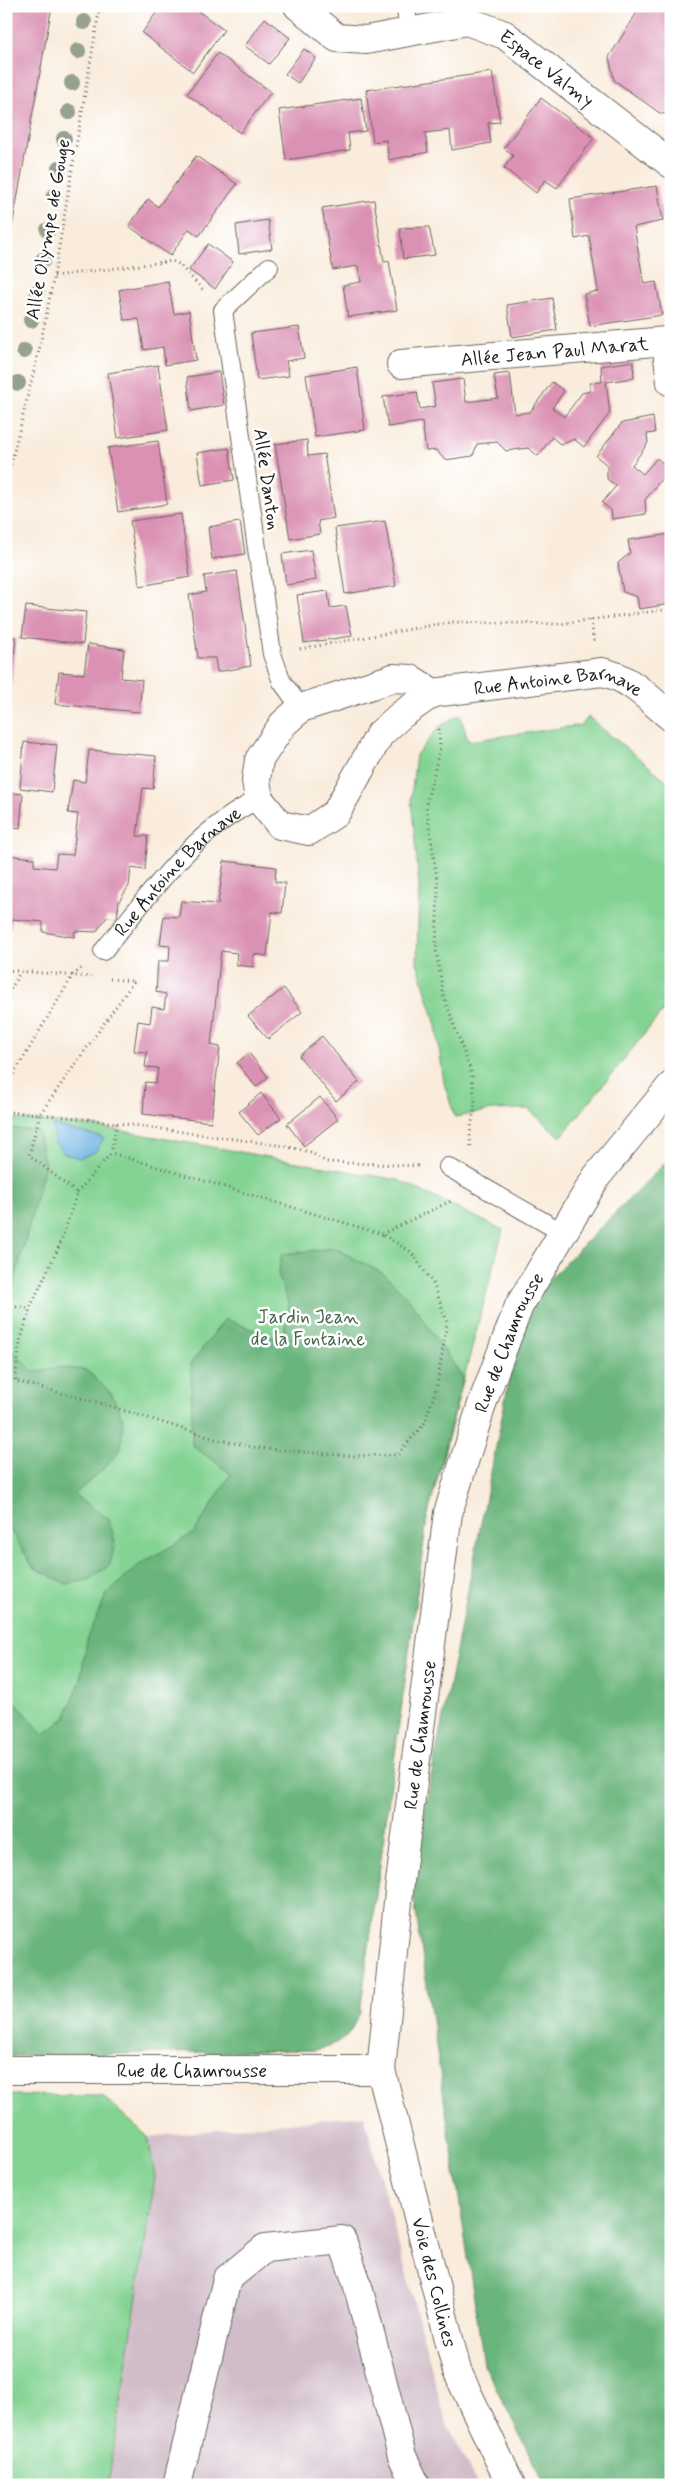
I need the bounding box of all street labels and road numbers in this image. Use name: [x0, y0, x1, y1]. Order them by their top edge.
street label: Espace Valmy: [494, 24, 599, 114]
street label: Allée Olympe de Gouge: [20, 137, 78, 322]
street label: Allée Jean Paul Marat: [460, 332, 649, 373]
street label: Allée Danton: [247, 427, 286, 532]
street label: Rue Antoine Barnave: [473, 661, 648, 703]
street label: Rue Antoine Barnave: [109, 801, 246, 942]
street label: Rue de Chamrousse: [469, 1268, 550, 1416]
street label: Rue de Chamrousse: [399, 1659, 443, 1811]
street label: Rue de Chamrousse: [117, 2059, 267, 2084]
street label: Voie des Collines: [405, 2215, 462, 2350]

